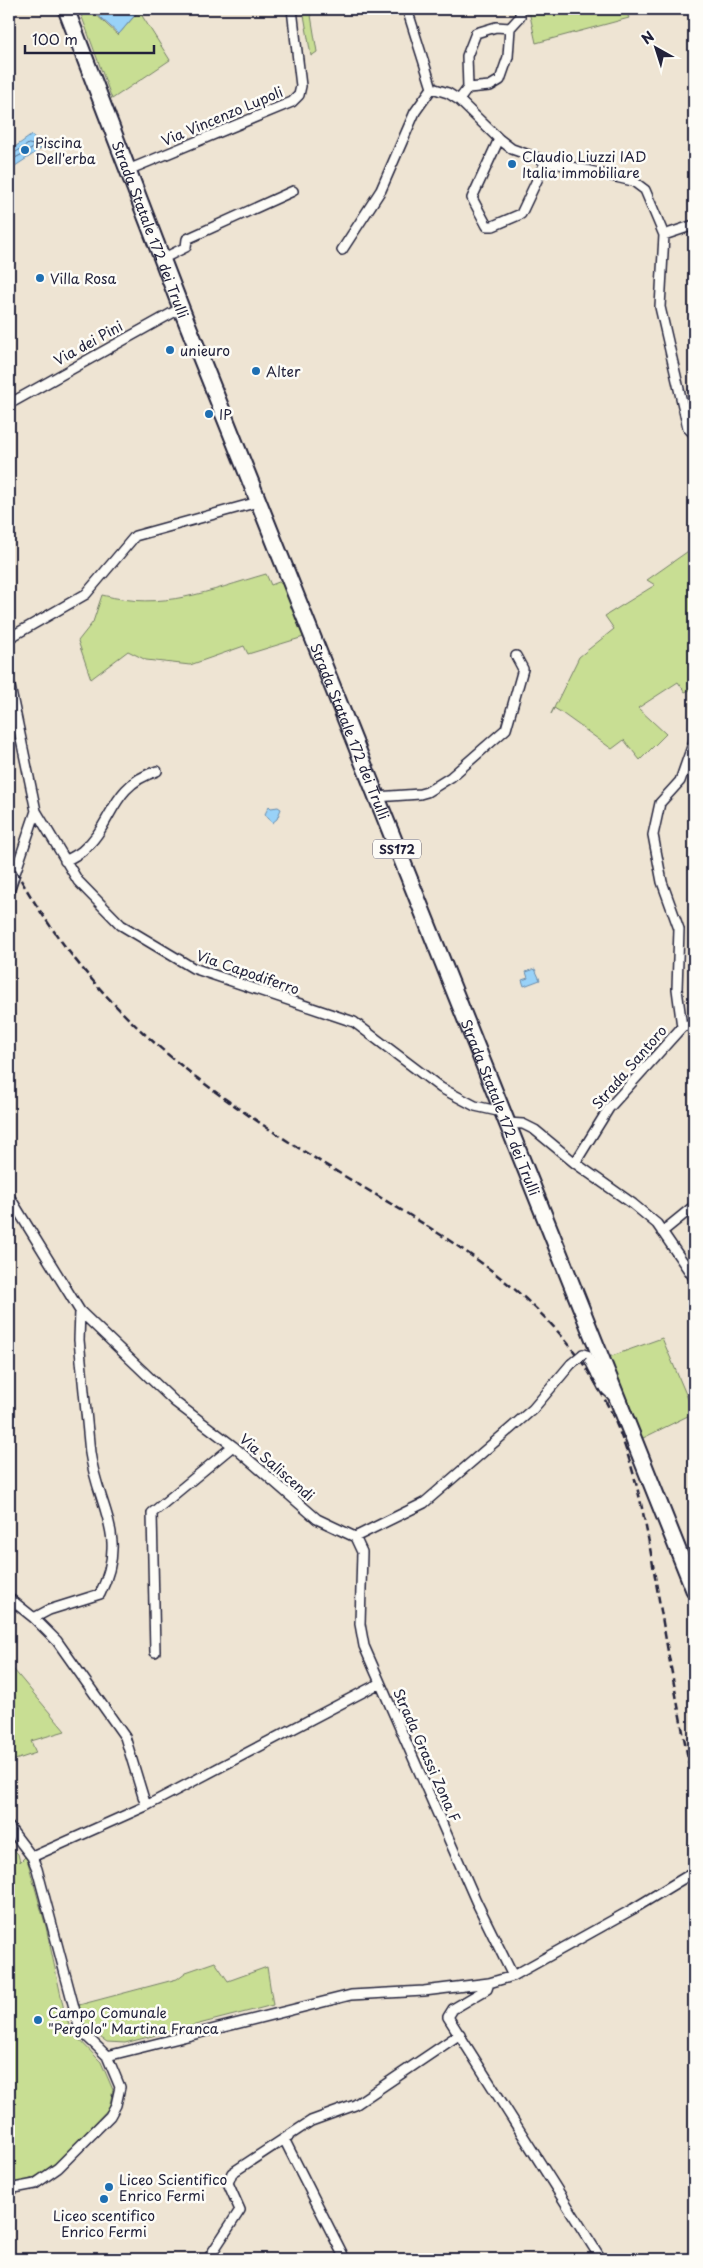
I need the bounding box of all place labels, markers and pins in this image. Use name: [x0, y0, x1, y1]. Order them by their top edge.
place label: Piscina Dell'erba: [35, 132, 96, 169]
marker: Piscina Dell'erba: [19, 144, 31, 156]
place label: Claudio Liuzzi IAD Italia immobiliare: [522, 146, 647, 183]
marker: Claudio Liuzzi IAD Italia immobiliare: [506, 158, 518, 170]
place label: Villa Rosa: [50, 268, 116, 289]
marker: Villa Rosa: [34, 272, 46, 284]
place label: unieuro: [180, 340, 230, 361]
marker: unieuro: [164, 344, 176, 356]
place label: Alter: [266, 361, 301, 382]
marker: Alter: [250, 365, 262, 377]
place label: IP: [219, 404, 232, 425]
marker: IP: [203, 408, 215, 420]
place label: Campo Comunale "Pergolo" Martina Franca: [48, 2002, 219, 2039]
marker: Campo Comunale "Pergolo" Martina Franca: [32, 2014, 44, 2026]
place label: Liceo Scientifico Enrico Fermi: [119, 2169, 227, 2206]
marker: Liceo Scientifico Enrico Fermi: [103, 2181, 115, 2193]
marker: Liceo scentifico Enrico Fermi: [98, 2193, 110, 2205]
place label: Liceo scentifico Enrico Fermi: [53, 2205, 155, 2242]

